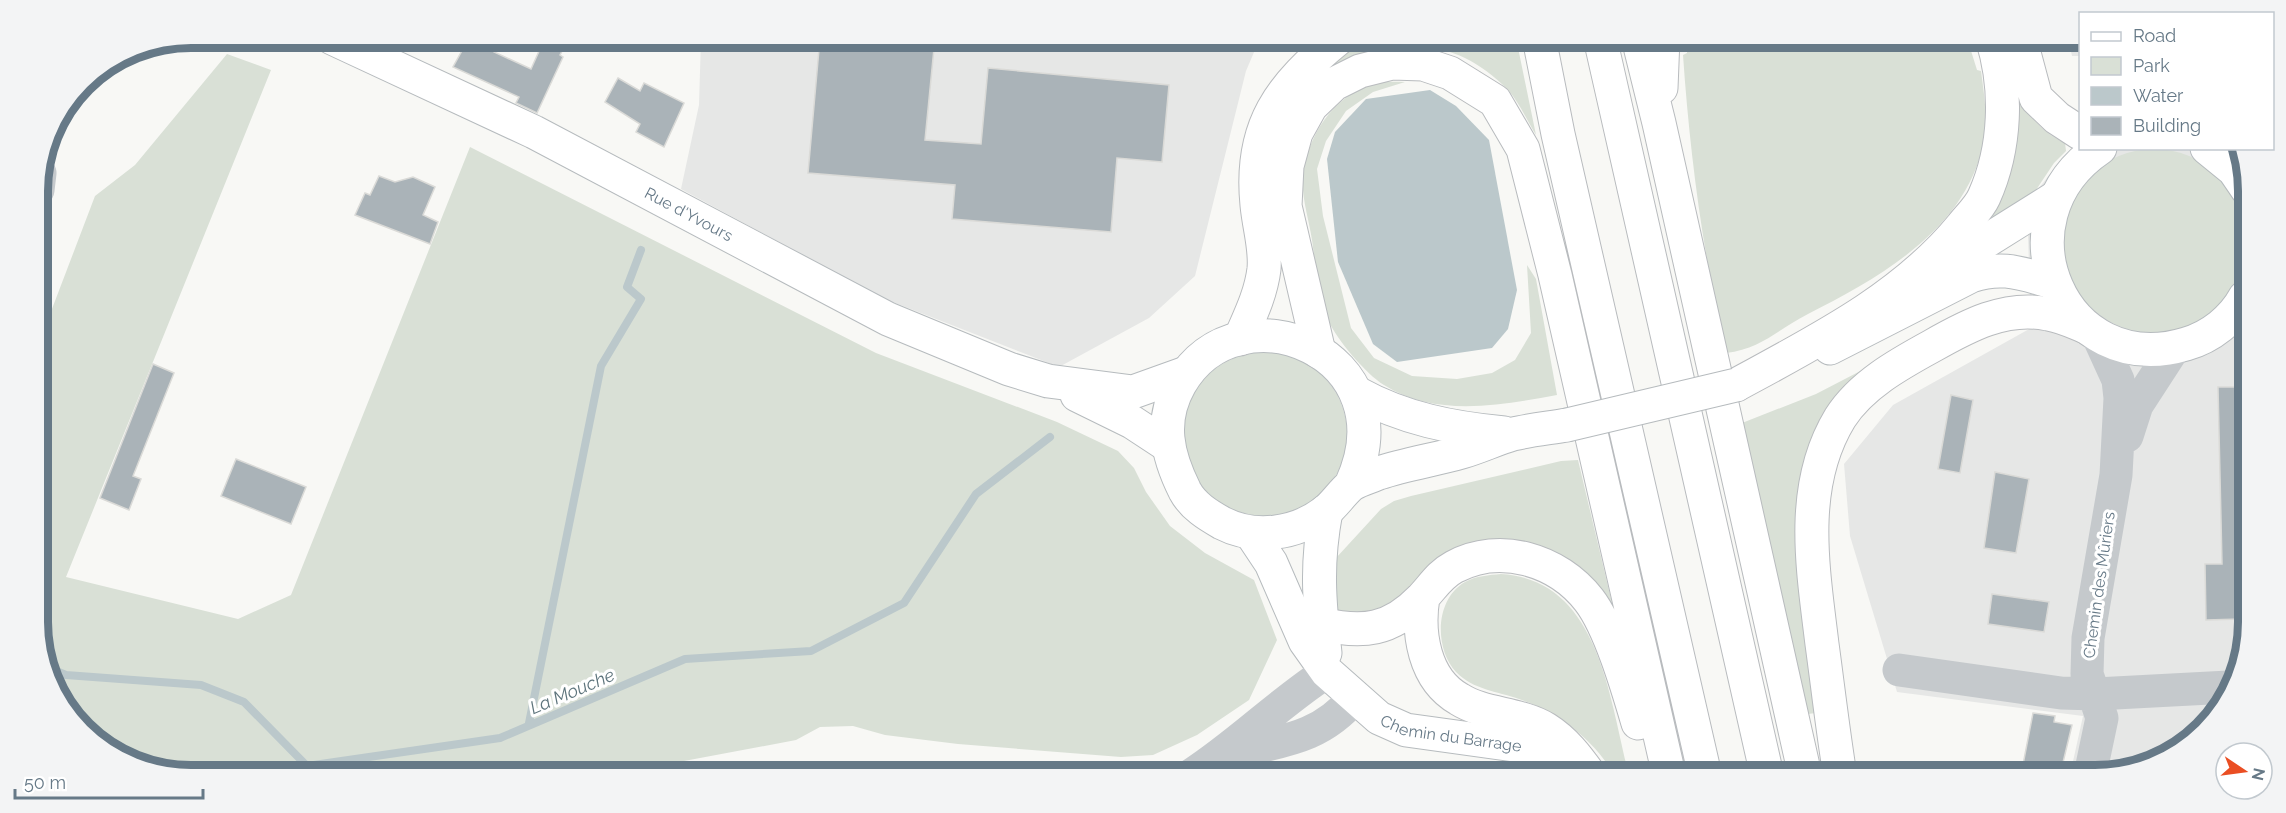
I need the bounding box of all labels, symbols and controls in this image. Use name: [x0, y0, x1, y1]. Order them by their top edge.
legend: [2079, 12, 2274, 150]
text: Road: [2133, 25, 2176, 46]
text: Park: [2133, 55, 2170, 76]
text: Water: [2133, 85, 2184, 106]
text: Building: [2133, 115, 2201, 136]
street label: Rue d'Yvours: [642, 183, 736, 245]
street label: Chemin des Mûriers: [2079, 510, 2119, 660]
water label: La Mouche: [527, 664, 618, 718]
street label: Chemin du Barrage: [1378, 710, 1523, 755]
north arrow: [2214, 741, 2274, 801]
scale bar: [15, 762, 202, 800]
text: N: [2247, 766, 2269, 782]
text: 50 m: [24, 772, 66, 793]

